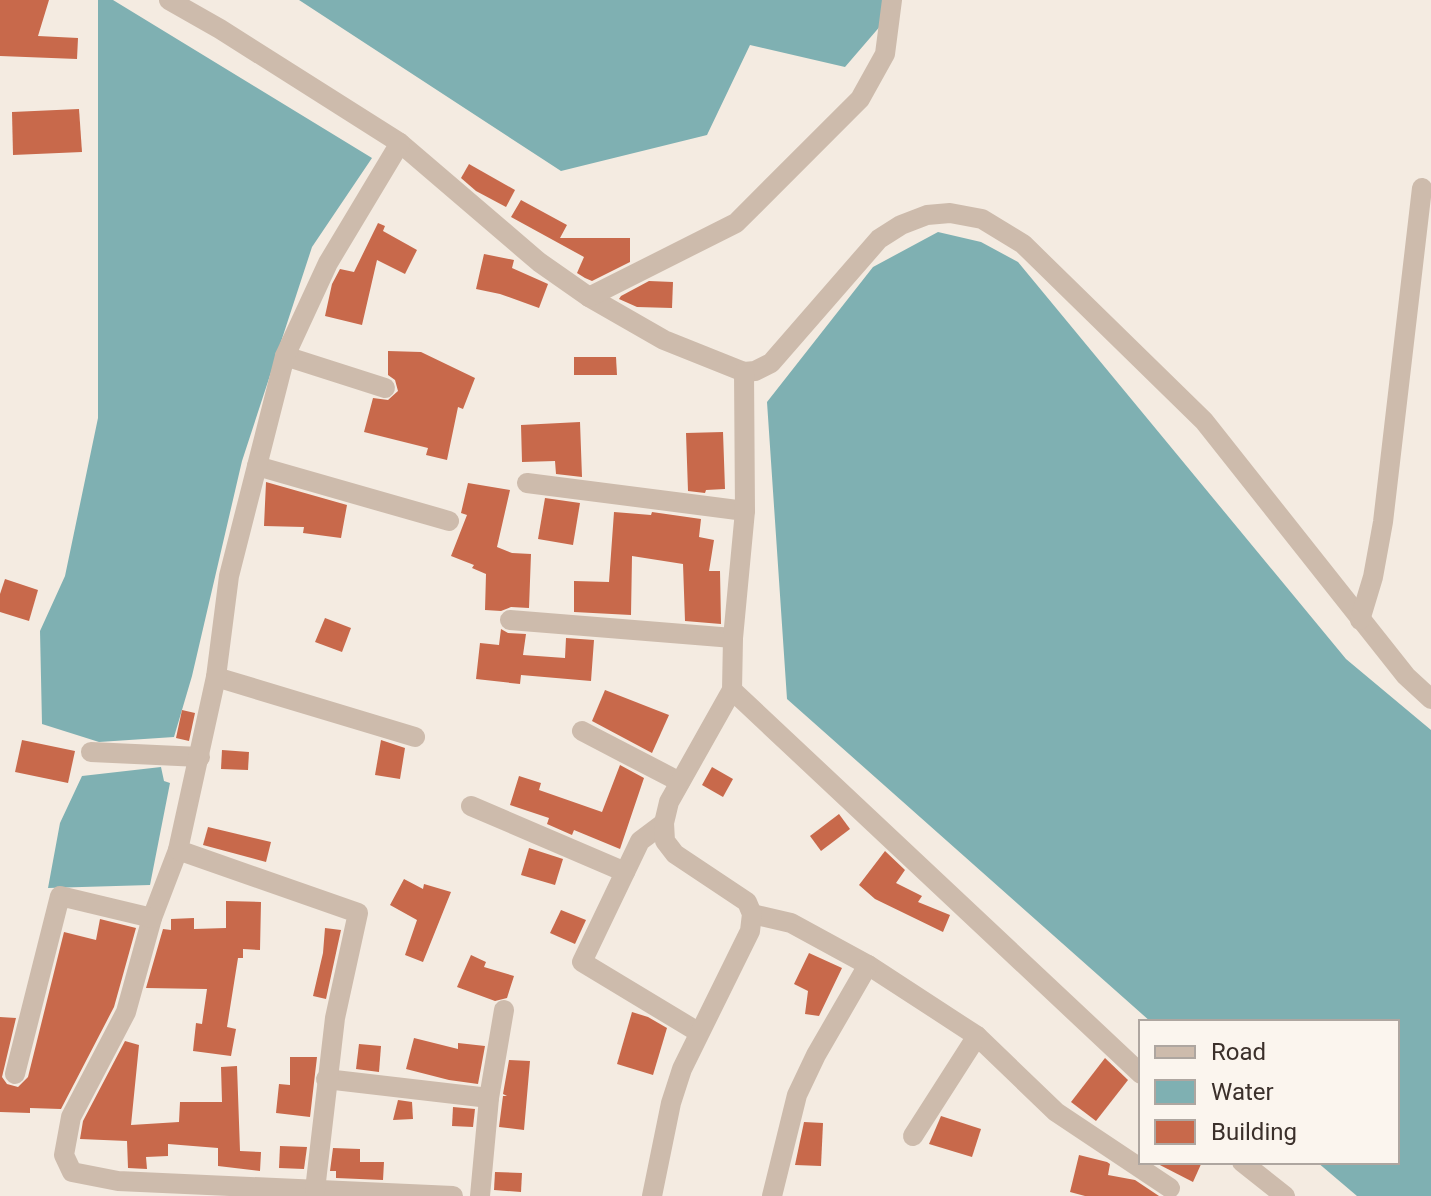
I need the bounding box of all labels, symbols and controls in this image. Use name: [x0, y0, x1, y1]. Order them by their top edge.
legend: [1139, 1020, 1399, 1164]
text: Road: [1211, 1038, 1266, 1066]
text: Water: [1211, 1078, 1274, 1106]
text: Building: [1211, 1118, 1297, 1146]

